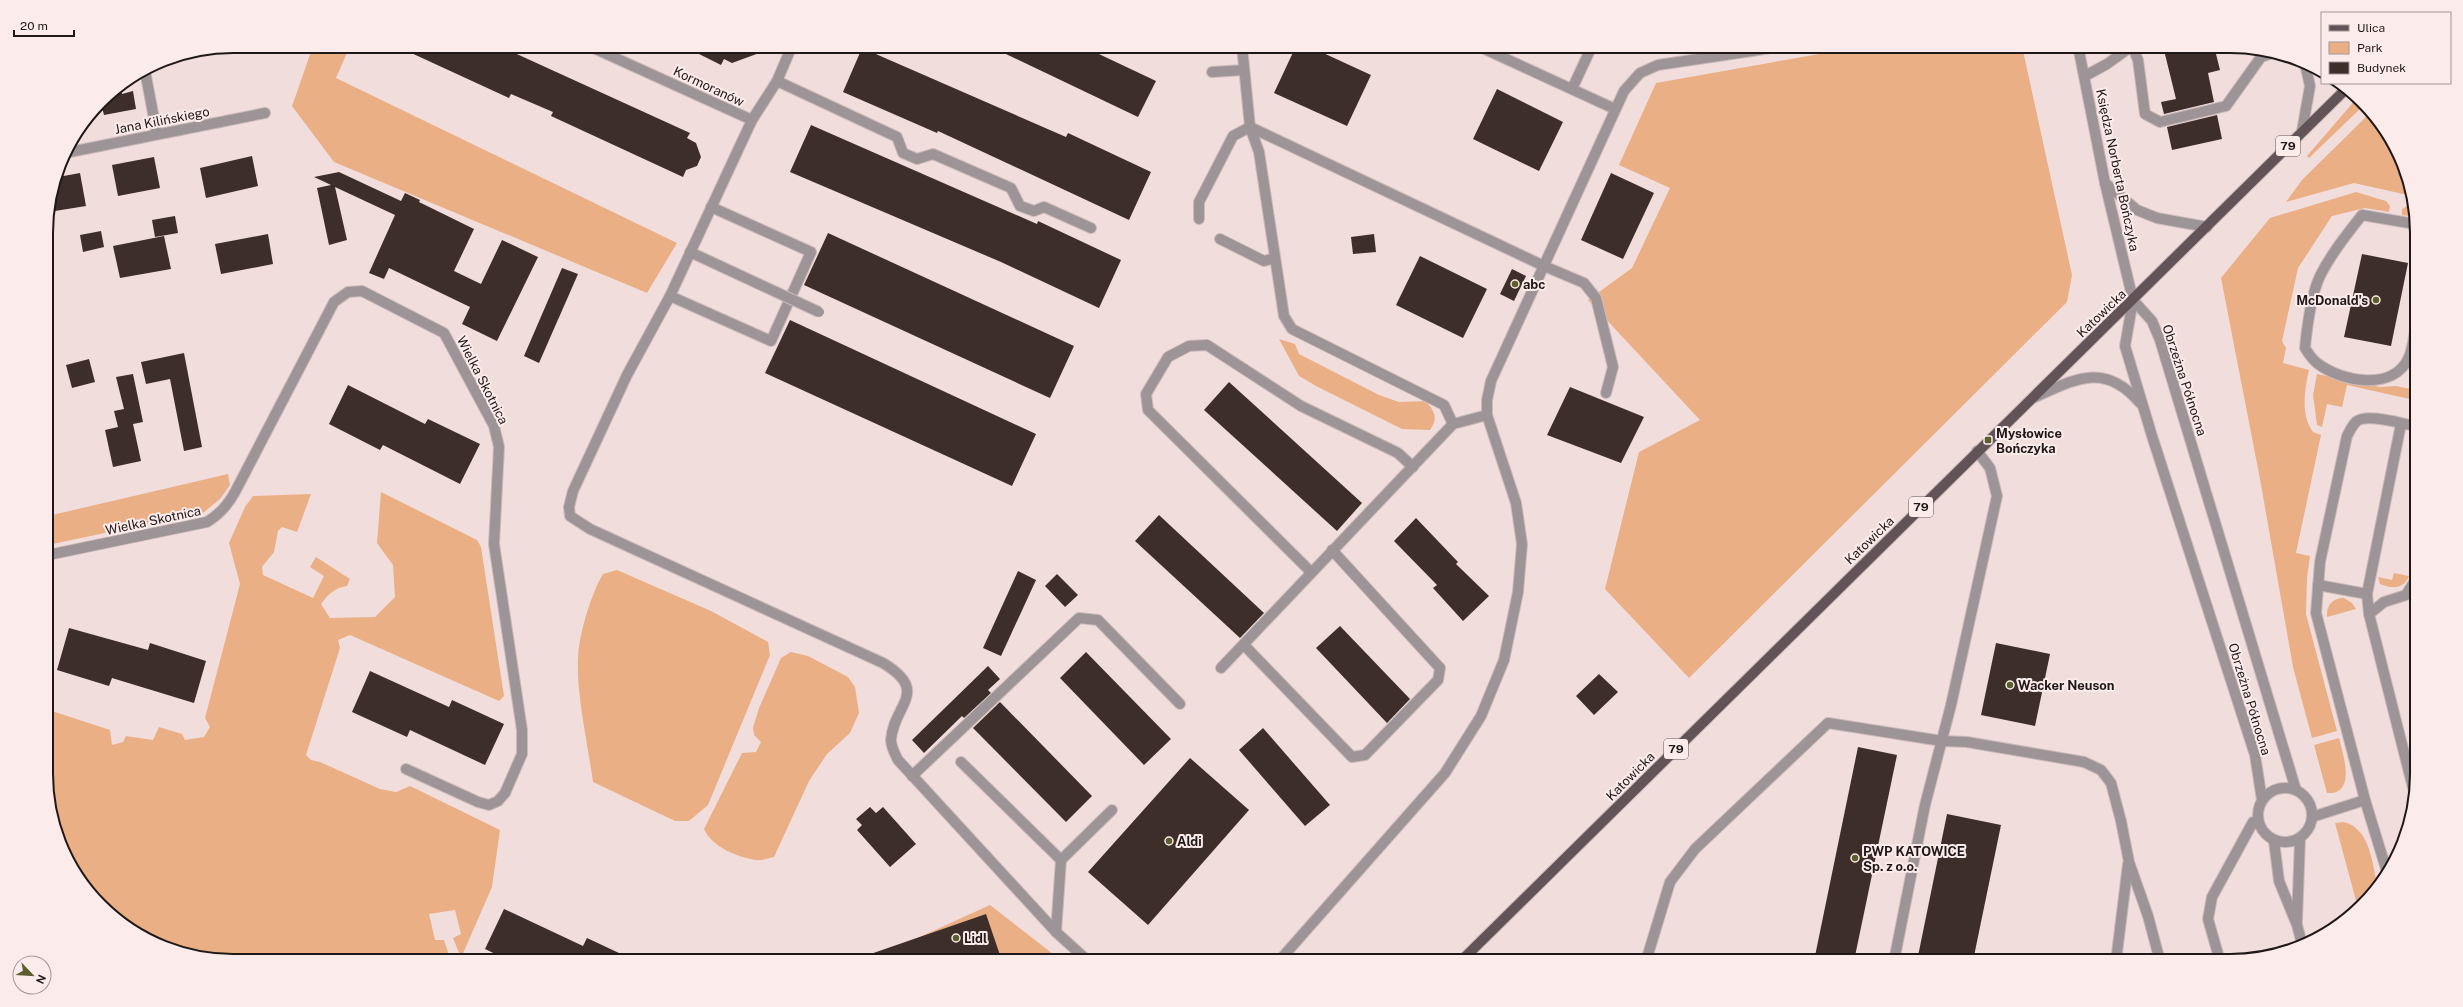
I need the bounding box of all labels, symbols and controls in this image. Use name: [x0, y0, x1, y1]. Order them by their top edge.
scale bar: [14, 12, 74, 38]
legend: [2321, 12, 2451, 84]
text: 20 m: [20, 19, 48, 33]
text: Ulica: [2357, 21, 2385, 35]
text: Park: [2357, 41, 2383, 55]
text: Budynek: [2357, 61, 2406, 75]
street label: Kormoranów: [671, 63, 747, 109]
street label: Księdza Norberta Bończyka: [2093, 87, 2142, 253]
street label: Jana Kilińskiego: [113, 104, 211, 137]
road number: 79: [2276, 136, 2300, 156]
place label: abc: [1523, 277, 1545, 292]
marker: abc: [1510, 279, 1520, 289]
street label: Katowicka: [2074, 286, 2129, 340]
place label: McDonald's: [2296, 293, 2368, 308]
marker: McDonald's: [2371, 295, 2381, 305]
street label: Obrzeżna Północna: [2159, 322, 2210, 438]
street label: Wielka Skotnica: [454, 334, 511, 427]
place label: Mysłowice Bończyka: [1996, 426, 2062, 456]
marker: Mysłowice Bończyka: [1983, 435, 1993, 445]
road number: 79: [1909, 497, 1933, 517]
street label: Wielka Skotnica: [104, 503, 202, 538]
street label: Katowicka: [1842, 513, 1897, 567]
street label: Obrzeżna Północna: [2225, 641, 2274, 757]
place label: Wacker Neuson: [2018, 678, 2115, 693]
marker: Wacker Neuson: [2005, 680, 2015, 690]
road number: 79: [1664, 739, 1688, 759]
street label: Katowicka: [1603, 749, 1658, 804]
place label: Aldi: [1177, 834, 1202, 849]
marker: Aldi: [1164, 836, 1174, 846]
place label: PWP KATOWICE Sp. z o.o.: [1863, 844, 1965, 874]
marker: PWP KATOWICE Sp. z o.o.: [1850, 853, 1860, 863]
place label: Lidl: [964, 931, 987, 946]
marker: Lidl: [951, 933, 961, 943]
north arrow: [12, 955, 52, 995]
text: N: [34, 973, 48, 986]

